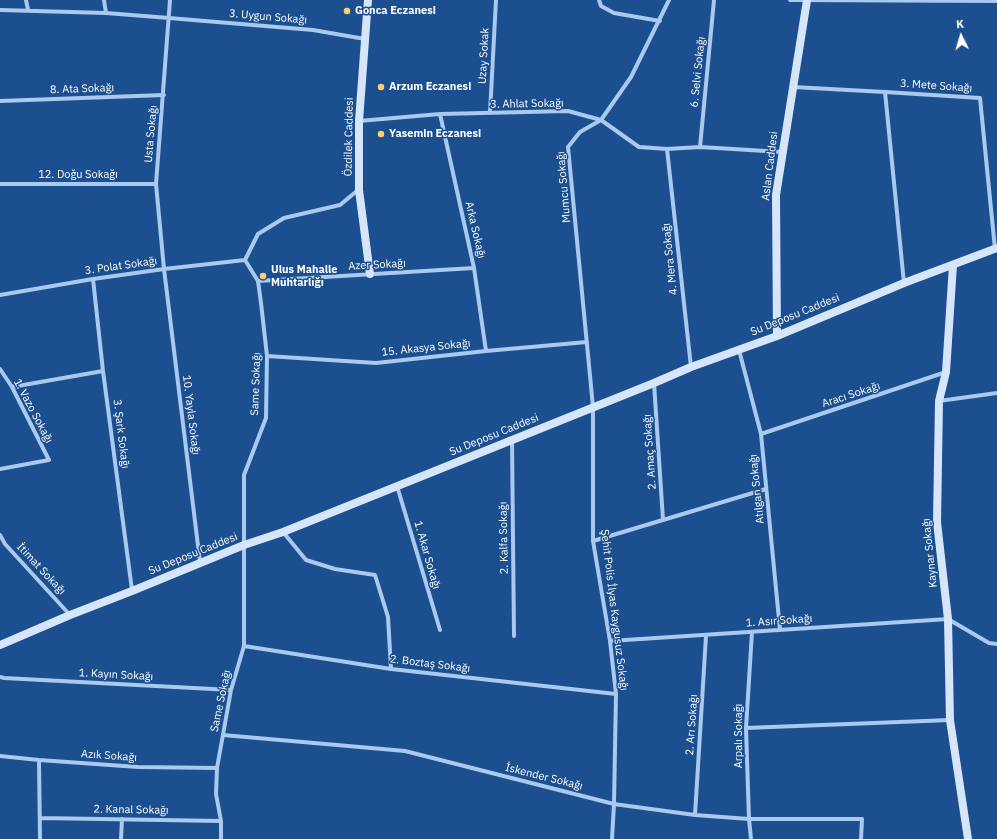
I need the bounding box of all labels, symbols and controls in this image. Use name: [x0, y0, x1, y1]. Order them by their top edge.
place label: Gonca Eczanesi: [355, 4, 436, 18]
marker: Gonca Eczanesi: [342, 6, 352, 16]
street label: 3. Uygun Sokağı: [228, 7, 308, 27]
north arrow: [941, 16, 981, 56]
text: K: [956, 17, 964, 31]
street label: Uzay Sokak: [476, 27, 492, 85]
street label: 6. Selvi Sokağı: [688, 36, 708, 108]
street label: 3. Mete Sokağı: [899, 77, 973, 95]
place label: Arzum Eczanesi: [389, 80, 471, 94]
street label: 8. Ata Sokağı: [50, 81, 114, 97]
marker: Arzum Eczanesi: [376, 82, 386, 92]
street label: Özdilek Caddesi: [342, 97, 356, 177]
street label: 3. Ahlat Sokağı: [490, 97, 564, 111]
street label: Usta Sokağı: [142, 105, 160, 163]
place label: Yasemin Eczanesi: [389, 127, 481, 141]
marker: Yasemin Eczanesi: [376, 129, 386, 139]
street label: Aslan Caddesi: [759, 131, 781, 201]
street label: Mumcu Sokağı: [554, 151, 574, 223]
street label: 12. Doğu Sokağı: [38, 168, 118, 182]
street label: Arka Sokağı: [462, 200, 488, 260]
street label: 4. Mera Sokağı: [660, 222, 680, 296]
street label: 3. Polat Sokağı: [84, 254, 158, 278]
street label: Azer Sokağı: [348, 257, 406, 273]
place label: Ulus Mahalle Muhtarlığı: [271, 263, 338, 289]
marker: Ulus Mahalle Muhtarlığı: [258, 271, 268, 281]
street label: Su Deposu Caddesi: [748, 291, 842, 339]
street label: 15. Akasya Sokağı: [381, 337, 471, 359]
street label: Same Sokağı: [248, 352, 264, 416]
street label: 10. Yayla Sokağı: [180, 374, 202, 456]
street label: 1. Vazo Sokağı: [11, 377, 55, 445]
street label: Aracı Sokağı: [820, 379, 882, 411]
street label: 3. Şark Sokağı: [110, 399, 132, 469]
street label: Su Deposu Caddesi: [447, 411, 541, 459]
street label: 2. Amaç Sokağı: [641, 414, 659, 490]
street label: Atılgan Sokağı: [747, 454, 767, 524]
street label: 2. Kalfa Sokağı: [497, 502, 511, 574]
street label: Kaynar Sokağı: [920, 518, 940, 588]
street label: 1. Akar Sokağı: [411, 519, 443, 591]
street label: Şehit Polis İlyas Kaygusuz Sokağı: [598, 529, 630, 691]
street label: Su Deposu Caddesi: [146, 530, 240, 578]
street label: İtimat Sokağı: [14, 540, 68, 598]
street label: 1. Asır Sokağı: [745, 612, 813, 630]
street label: 2. Boztaş Sokağı: [389, 653, 471, 675]
street label: 1. Kayın Sokağı: [78, 666, 154, 684]
street label: Same Sokağı: [208, 669, 234, 733]
street label: 2. Arı Sokağı: [683, 694, 701, 756]
street label: Arpalı Sokağı: [732, 704, 746, 768]
street label: Azık Sokağı: [81, 747, 137, 765]
street label: İskender Sokağı: [504, 761, 584, 793]
street label: 2. Kanal Sokağı: [93, 803, 169, 817]

